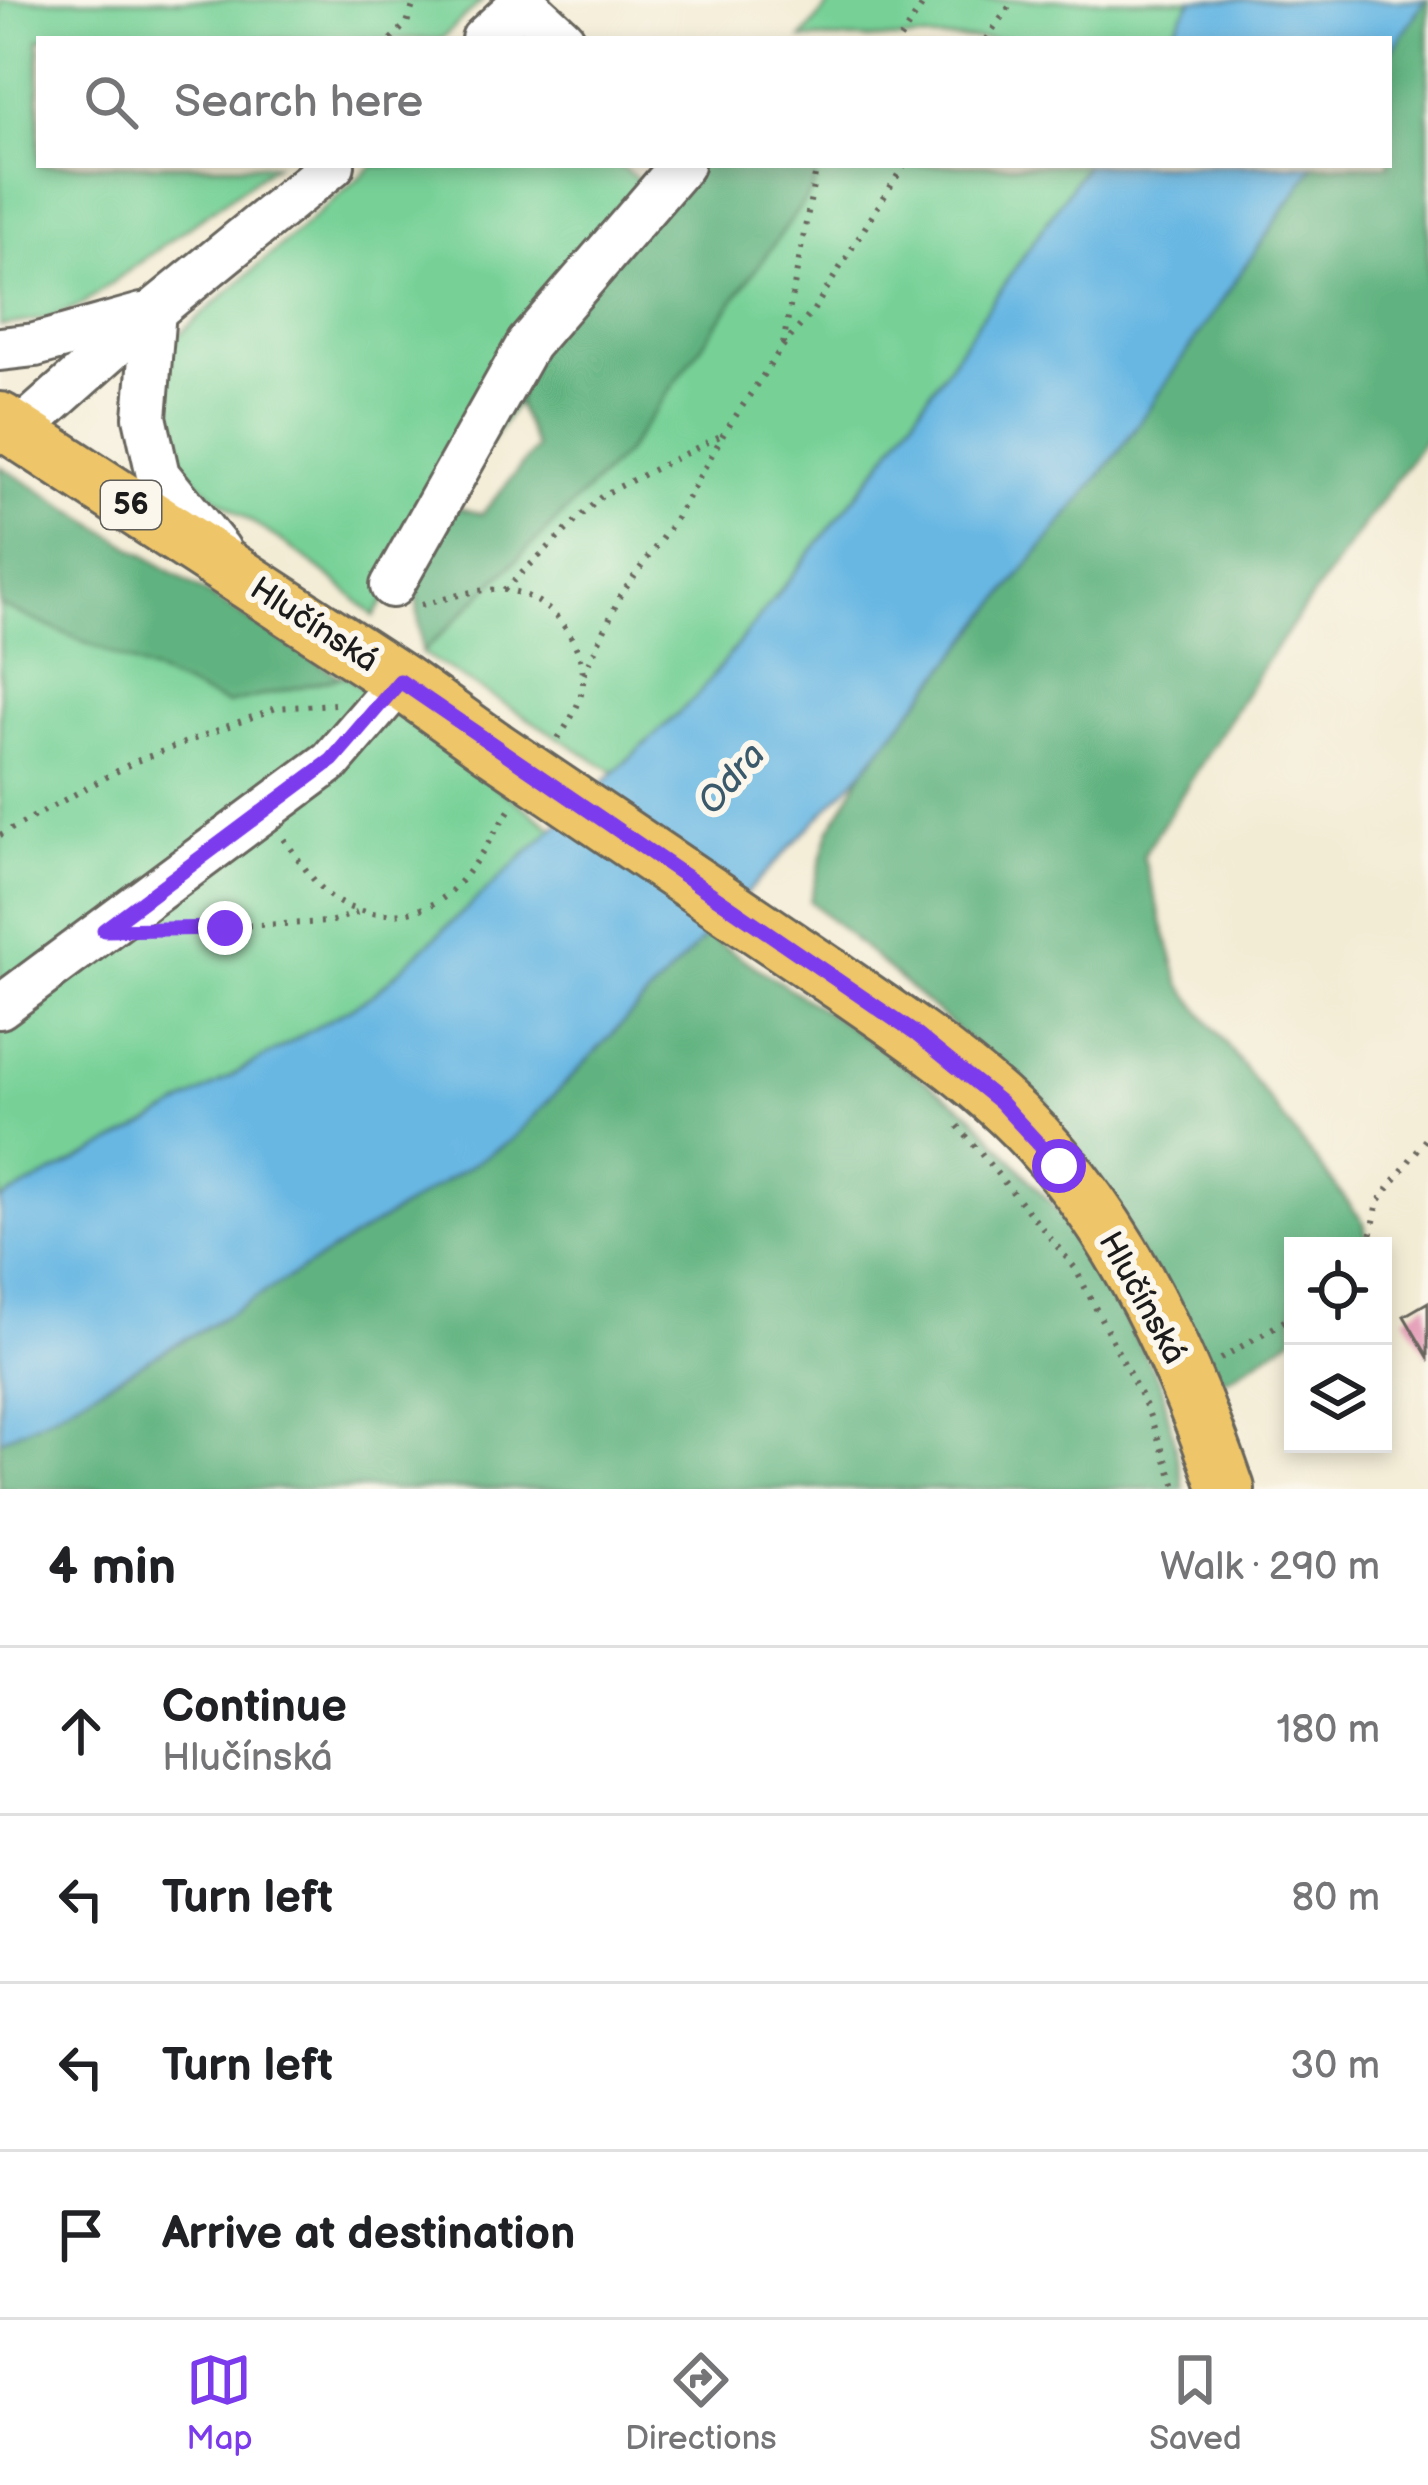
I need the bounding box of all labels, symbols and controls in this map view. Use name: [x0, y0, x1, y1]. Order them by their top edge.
search box: [36, 36, 1392, 168]
icon: search: [78, 69, 144, 135]
text: Search here: [174, 75, 423, 130]
road number: 56: [101, 481, 161, 529]
street label: Hlučínská: [242, 569, 386, 681]
water label: Odra: [689, 734, 775, 824]
route end: [198, 901, 252, 955]
route start: [1032, 1139, 1086, 1193]
street label: Hlučínská: [1089, 1225, 1195, 1371]
map controls: [1284, 1237, 1392, 1453]
button: locate: [1284, 1237, 1392, 1345]
button: layers: [1284, 1345, 1392, 1453]
text: 4 min: [48, 1537, 176, 1598]
text: Walk · 290 m: [1160, 1544, 1380, 1591]
text: Continue: [162, 1680, 347, 1735]
icon: ahead: [48, 1698, 114, 1764]
text: 180 m: [1276, 1707, 1380, 1754]
text: Hlučínská: [162, 1735, 333, 1782]
icon: left: [48, 1866, 114, 1932]
text: Turn left: [162, 1871, 333, 1926]
text: 80 m: [1292, 1875, 1380, 1922]
icon: left: [48, 2034, 114, 2100]
text: Turn left: [162, 2039, 333, 2094]
text: 30 m: [1290, 2043, 1380, 2090]
icon: arrive: [48, 2202, 114, 2268]
text: Arrive at destination: [162, 2207, 575, 2262]
tab: Map: [186, 2347, 253, 2459]
tab: Directions: [625, 2347, 777, 2459]
tab: Saved: [1149, 2347, 1242, 2459]

